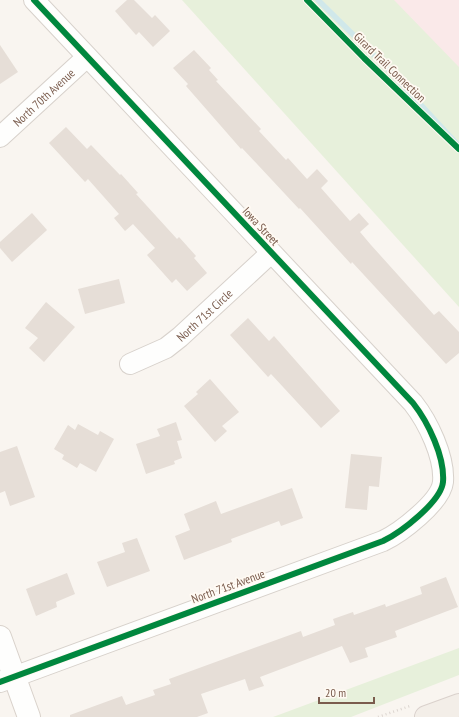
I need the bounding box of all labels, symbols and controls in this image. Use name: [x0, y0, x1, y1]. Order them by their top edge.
street label: Girard Trail Connection: [351, 29, 429, 105]
street label: North 70th Avenue: [9, 65, 77, 129]
street label: Iowa Street: [239, 204, 283, 249]
street label: North 71st Circle: [173, 285, 235, 344]
street label: North 71st Avenue: [189, 566, 267, 606]
scale bar: [319, 679, 374, 705]
text: 20 m: [325, 685, 346, 700]

